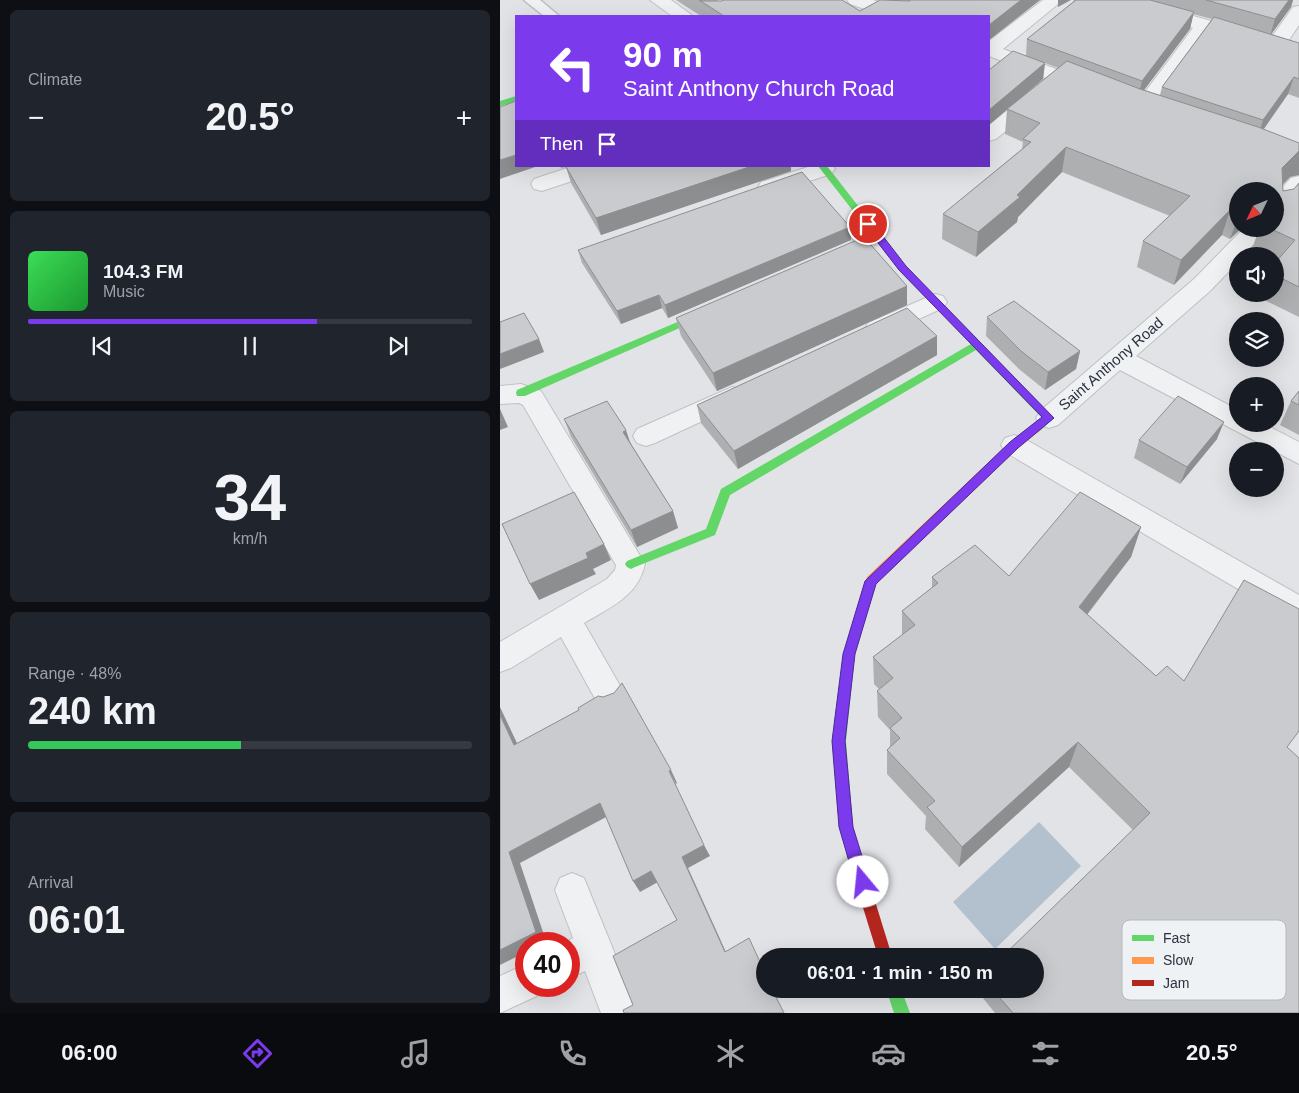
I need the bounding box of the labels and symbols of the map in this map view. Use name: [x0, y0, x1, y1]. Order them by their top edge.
north arrow: [1229, 182, 1284, 238]
pin: [847, 203, 889, 245]
street label: Saint Anthony Road: [1055, 314, 1166, 414]
position arrow: [836, 855, 888, 907]
legend: [1122, 920, 1286, 1000]
text: Fast: [1163, 930, 1190, 946]
speed limit sign: 40: [515, 932, 580, 997]
text: Slow: [1163, 952, 1194, 968]
text: Jam: [1163, 975, 1189, 991]

